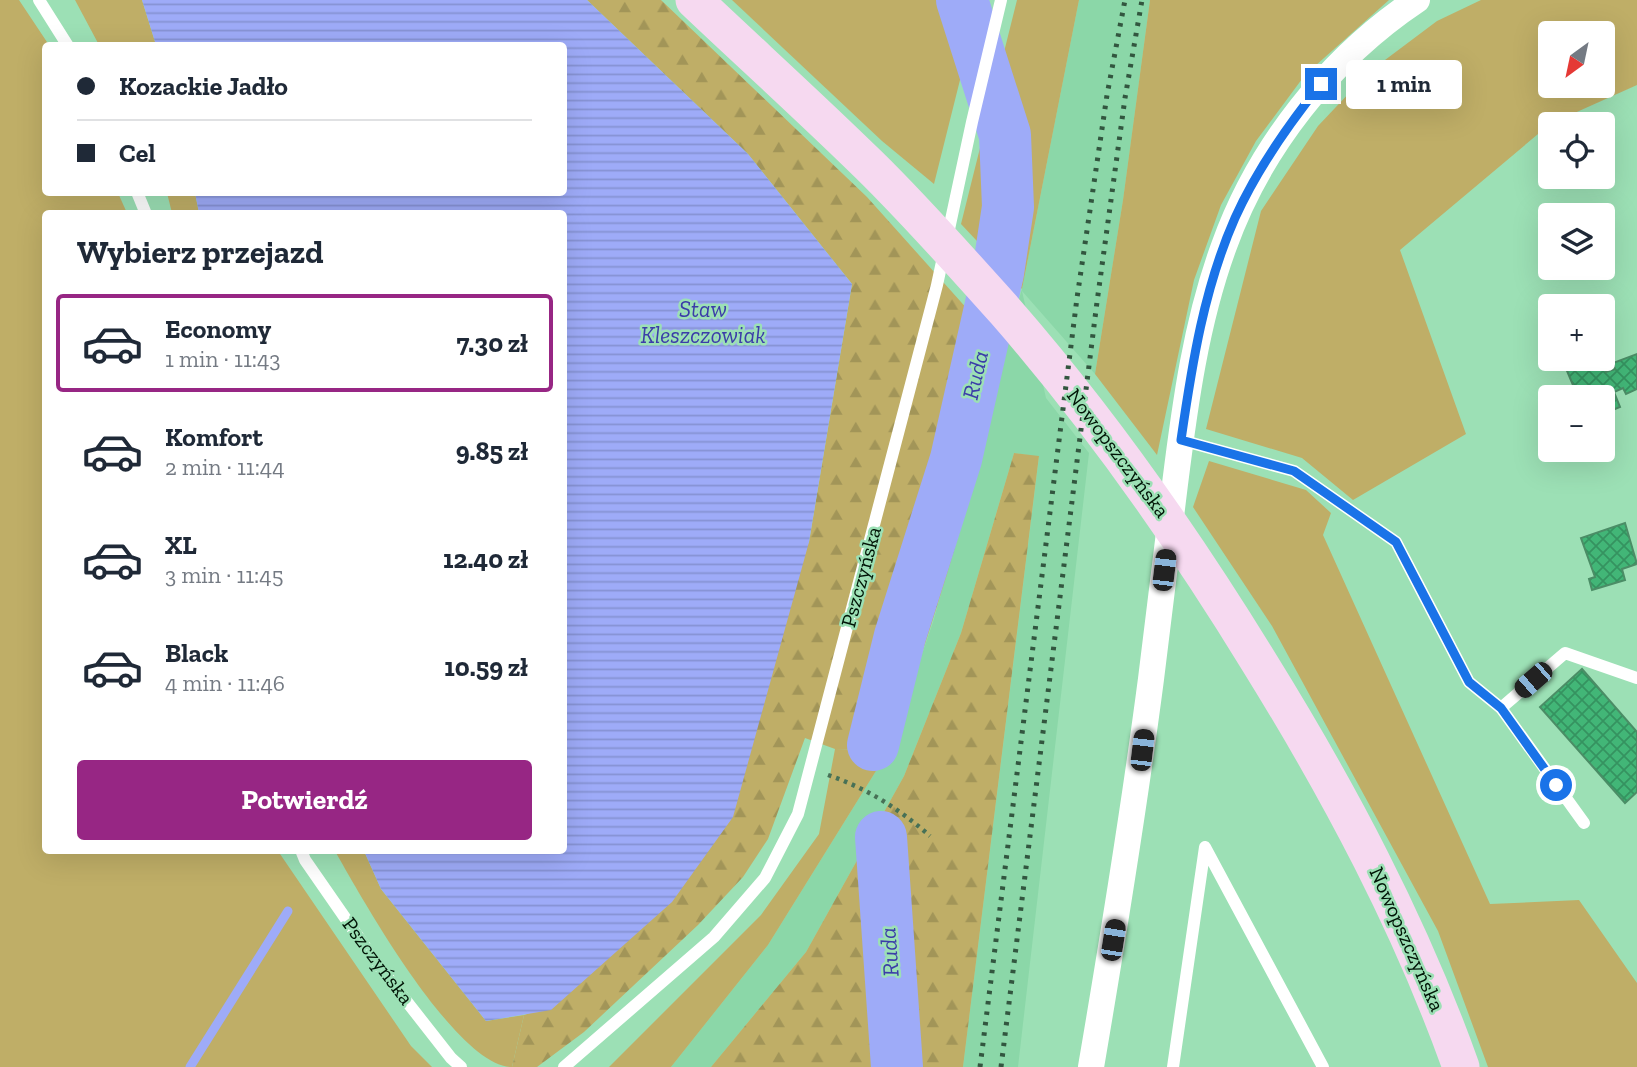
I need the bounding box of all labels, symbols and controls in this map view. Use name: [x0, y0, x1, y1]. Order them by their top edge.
north arrow: [1538, 21, 1615, 98]
map controls: [1538, 21, 1615, 462]
callout: 1 min: [1346, 60, 1461, 108]
route end: [1305, 68, 1337, 100]
text: Kozackie Jadło: [119, 70, 288, 102]
text: 1 min: [1377, 70, 1431, 98]
button: locate: [1538, 112, 1615, 189]
text: Cel: [119, 137, 156, 169]
button: layers: [1538, 203, 1615, 280]
text: Wybierz przejazd: [77, 233, 324, 271]
button: +: [1538, 294, 1615, 371]
water label: Staw Kleszczowiak: [640, 295, 766, 349]
icon: car: [81, 312, 144, 375]
text: Economy: [165, 313, 271, 345]
text: 7.30 zł: [456, 327, 528, 359]
text: 1 min · 11:43: [165, 345, 281, 373]
water label: Ruda: [956, 348, 994, 402]
street label: Nowopszczyńska: [1062, 383, 1175, 522]
button: −: [1538, 385, 1615, 462]
icon: car: [81, 420, 144, 483]
text: Komfort: [165, 421, 263, 453]
text: 9.85 zł: [456, 435, 528, 467]
text: 2 min · 11:44: [165, 453, 285, 481]
street label: Pszczyńska: [835, 524, 886, 630]
icon: car: [81, 528, 144, 591]
text: XL: [165, 529, 197, 561]
text: 12.40 zł: [443, 543, 528, 575]
car: [1152, 548, 1177, 592]
text: 3 min · 11:45: [165, 561, 283, 589]
icon: car: [81, 636, 144, 699]
text: Black: [165, 637, 228, 669]
text: 10.59 zł: [444, 651, 528, 683]
car: [1511, 658, 1556, 702]
text: 4 min · 11:46: [165, 669, 285, 697]
car: [1130, 728, 1155, 772]
button: Potwierdź: [77, 760, 532, 840]
route start: [1540, 769, 1572, 801]
street label: Nowopszczyńska: [1364, 863, 1450, 1015]
street label: Pszczyńska: [337, 912, 419, 1009]
car: [1100, 918, 1127, 962]
water label: Ruda: [873, 927, 905, 977]

